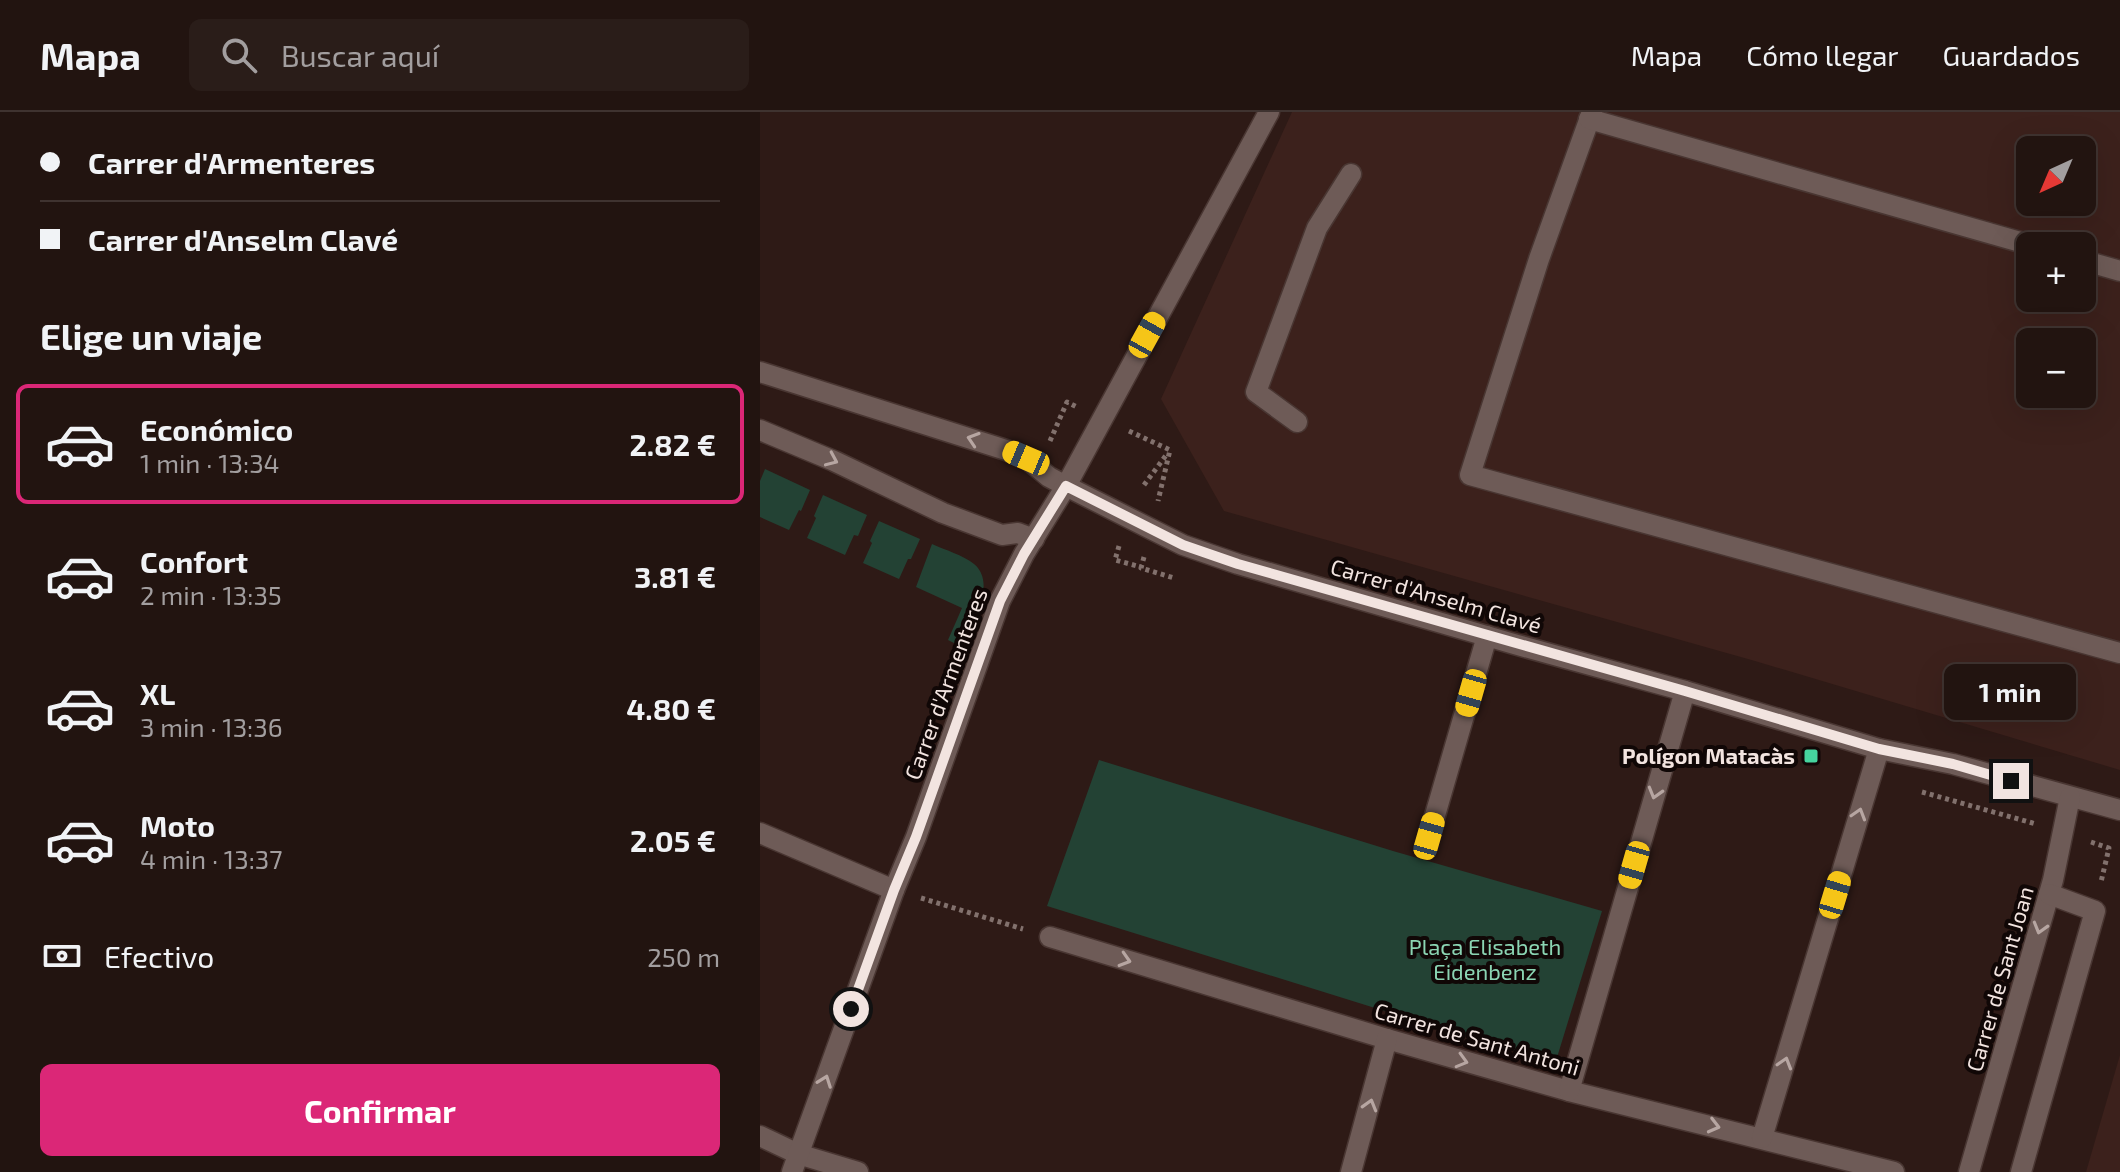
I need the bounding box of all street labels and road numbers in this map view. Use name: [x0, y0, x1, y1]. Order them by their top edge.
street label: Carrer d'Anselm Clavé: [1328, 552, 1545, 638]
street label: Carrer d'Armenteres: [898, 585, 992, 783]
street label: Carrer de Sant Joan: [1960, 883, 2038, 1074]
street label: Carrer de Sant Antoni: [1372, 996, 1583, 1080]

